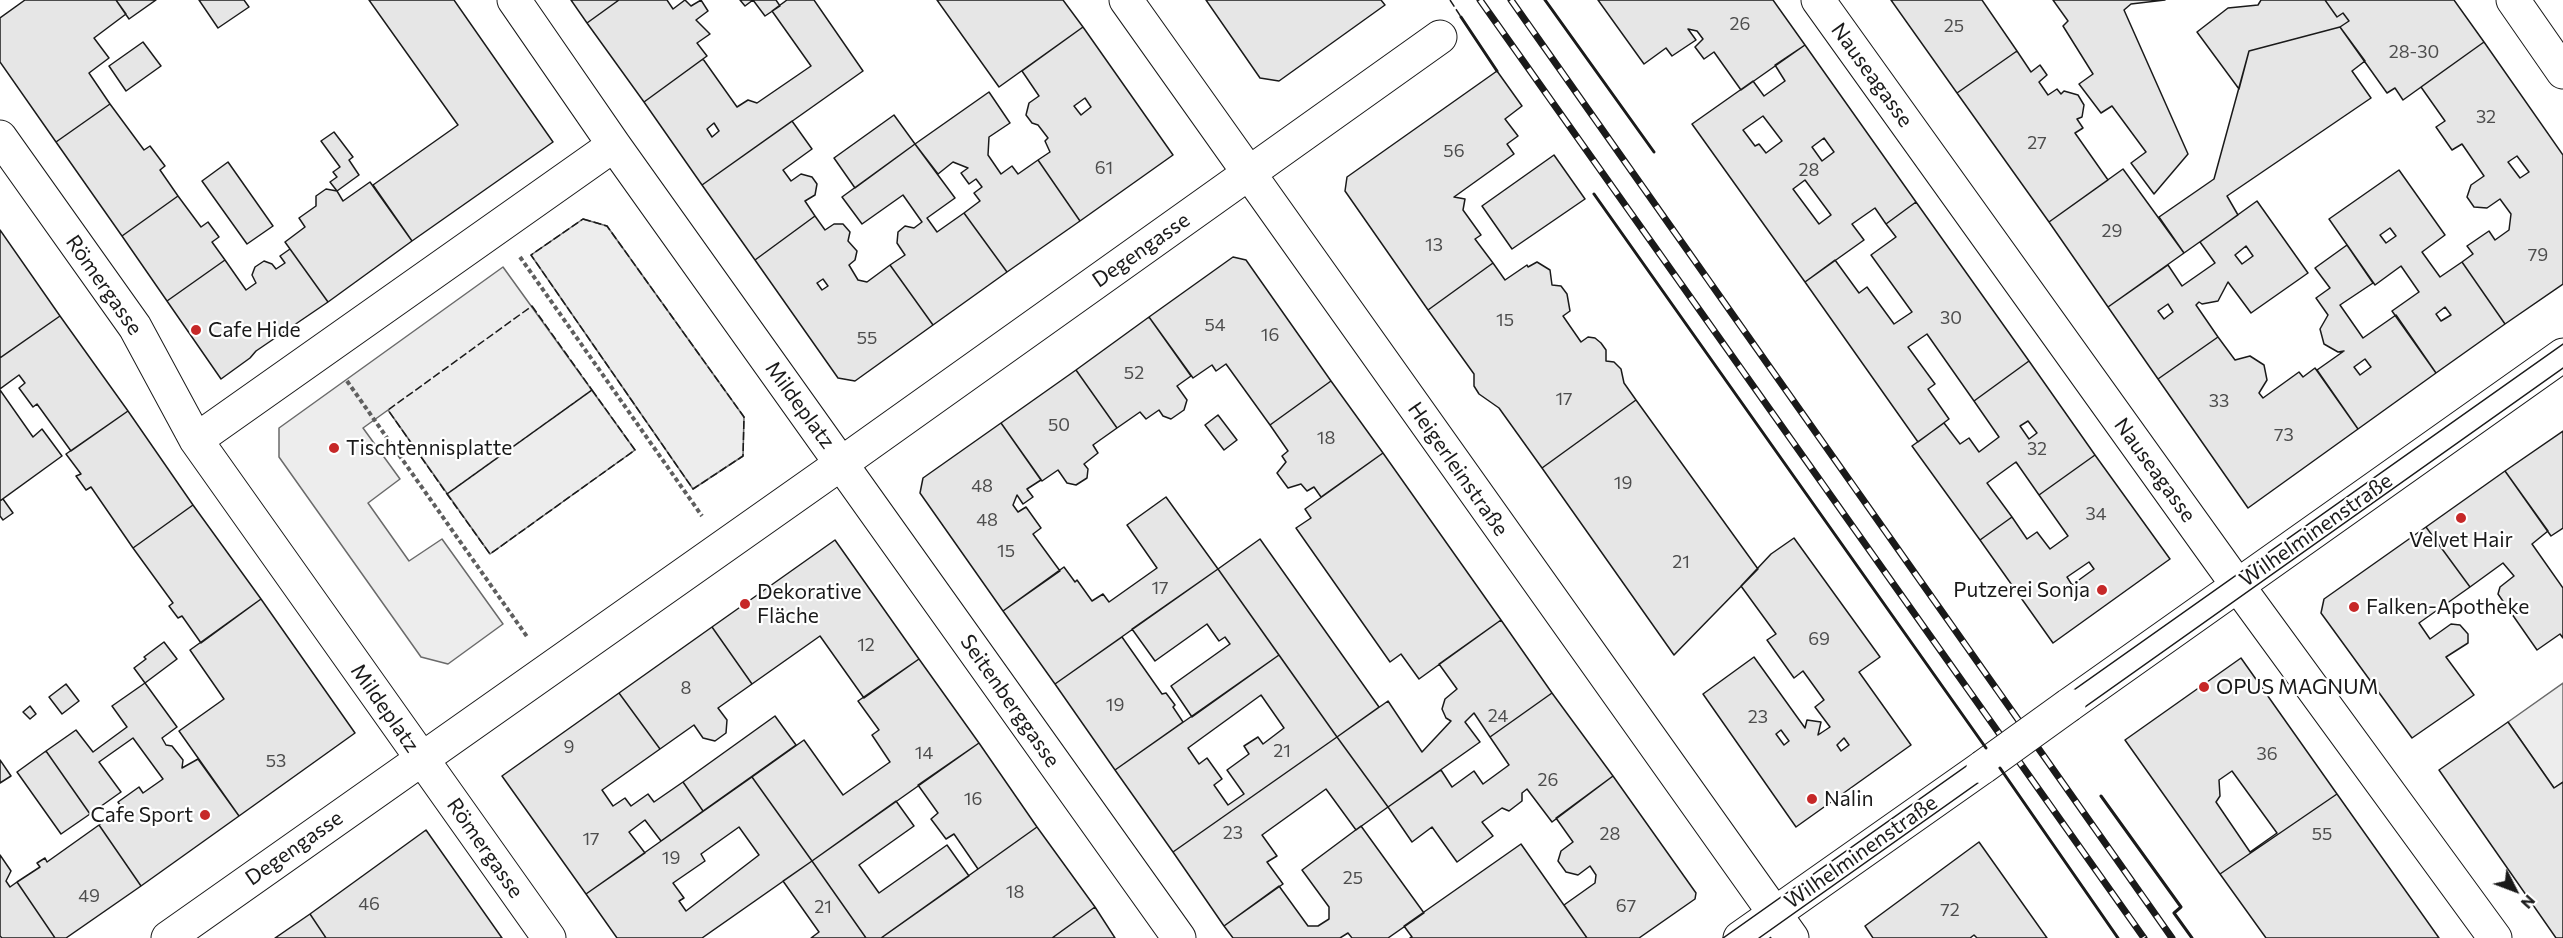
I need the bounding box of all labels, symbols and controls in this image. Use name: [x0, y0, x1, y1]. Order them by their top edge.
house number: 26: [1730, 13, 1750, 35]
house number: 25: [1944, 15, 1964, 37]
street label: Nauseagasse: [1826, 18, 1918, 132]
house number: 28-30: [2389, 41, 2439, 63]
house number: 32: [2476, 106, 2496, 128]
house number: 27: [2027, 132, 2047, 154]
house number: 56: [1443, 140, 1465, 162]
house number: 61: [1095, 157, 1113, 179]
house number: 28: [1799, 159, 1819, 181]
street label: Degengasse: [1087, 207, 1195, 293]
house number: 29: [2102, 220, 2122, 242]
street label: Römergasse: [60, 230, 148, 340]
house number: 13: [1425, 234, 1443, 256]
house number: 79: [2528, 244, 2548, 266]
house number: 30: [1940, 307, 1962, 329]
house number: 15: [1496, 309, 1514, 331]
house number: 54: [1204, 314, 1226, 336]
place label: Cafe Hide: [208, 317, 301, 343]
marker: Cafe Hide: [189, 323, 203, 337]
house number: 16: [1261, 324, 1279, 346]
house number: 55: [857, 327, 877, 349]
street label: Mildeplatz: [760, 356, 840, 454]
house number: 52: [1124, 362, 1144, 384]
house number: 17: [1555, 388, 1573, 410]
house number: 33: [2209, 390, 2229, 412]
street label: Heigerleinstraße: [1402, 397, 1514, 541]
street label: Nauseagasse: [2109, 413, 2201, 527]
house number: 50: [1048, 414, 1070, 436]
house number: 73: [2274, 424, 2294, 446]
house number: 18: [1317, 427, 1335, 449]
place label: Tischtennisplatte: [346, 435, 512, 461]
house number: 32: [2027, 438, 2047, 460]
marker: Tischtennisplatte: [327, 441, 341, 455]
street label: Wilhelminenstraße: [2235, 468, 2397, 592]
house number: 19: [1614, 472, 1632, 494]
house number: 48: [971, 475, 993, 497]
house number: 34: [2085, 503, 2107, 525]
house number: 48: [976, 509, 998, 531]
marker: Velvet Hair: [2454, 511, 2468, 525]
place label: Velvet Hair: [2409, 527, 2513, 553]
house number: 15: [997, 540, 1015, 562]
house number: 21: [1672, 551, 1690, 573]
house number: 17: [1151, 577, 1169, 599]
place label: Putzerei Sonja: [1953, 577, 2090, 603]
place label: Dekorative Fläche: [757, 579, 862, 629]
marker: Putzerei Sonja: [2095, 583, 2109, 597]
place label: Falken-Apotheke: [2366, 594, 2529, 620]
marker: Dekorative Fläche: [738, 597, 752, 611]
marker: Falken-Apotheke: [2347, 600, 2361, 614]
house number: 69: [1808, 628, 1830, 650]
street label: Seitenberggasse: [955, 630, 1065, 772]
house number: 12: [857, 634, 875, 656]
street label: Mildeplatz: [345, 659, 425, 757]
place label: OPUS MAGNUM: [2216, 674, 2378, 700]
house number: 8: [681, 677, 691, 699]
marker: OPUS MAGNUM: [2197, 680, 2211, 694]
house number: 19: [1106, 694, 1124, 716]
house number: 24: [1488, 705, 1508, 727]
house number: 23: [1748, 706, 1768, 728]
house number: 9: [564, 736, 574, 758]
house number: 21: [1273, 740, 1291, 762]
house number: 14: [915, 742, 933, 764]
house number: 36: [2256, 743, 2278, 765]
house number: 53: [266, 750, 286, 772]
house number: 26: [1538, 769, 1558, 791]
place label: Nalin: [1824, 786, 1874, 812]
house number: 16: [964, 788, 982, 810]
street label: Wilhelminenstraße: [1780, 790, 1942, 914]
marker: Nalin: [1805, 792, 1819, 806]
street label: Römergasse: [441, 793, 529, 903]
place label: Cafe Sport: [90, 802, 193, 828]
street label: Degengasse: [240, 805, 348, 891]
marker: Cafe Sport: [198, 808, 212, 822]
house number: 23: [1223, 822, 1243, 844]
house number: 28: [1600, 823, 1620, 845]
house number: 55: [2312, 823, 2332, 845]
house number: 17: [582, 828, 600, 850]
house number: 19: [662, 847, 680, 869]
north arrow: [2485, 860, 2545, 920]
house number: 25: [1343, 867, 1363, 889]
house number: 18: [1006, 881, 1024, 903]
house number: 49: [78, 885, 100, 907]
text: N: [2518, 892, 2540, 913]
house number: 46: [358, 893, 380, 915]
house number: 67: [1616, 895, 1636, 917]
house number: 21: [814, 896, 832, 918]
house number: 72: [1940, 899, 1960, 921]

